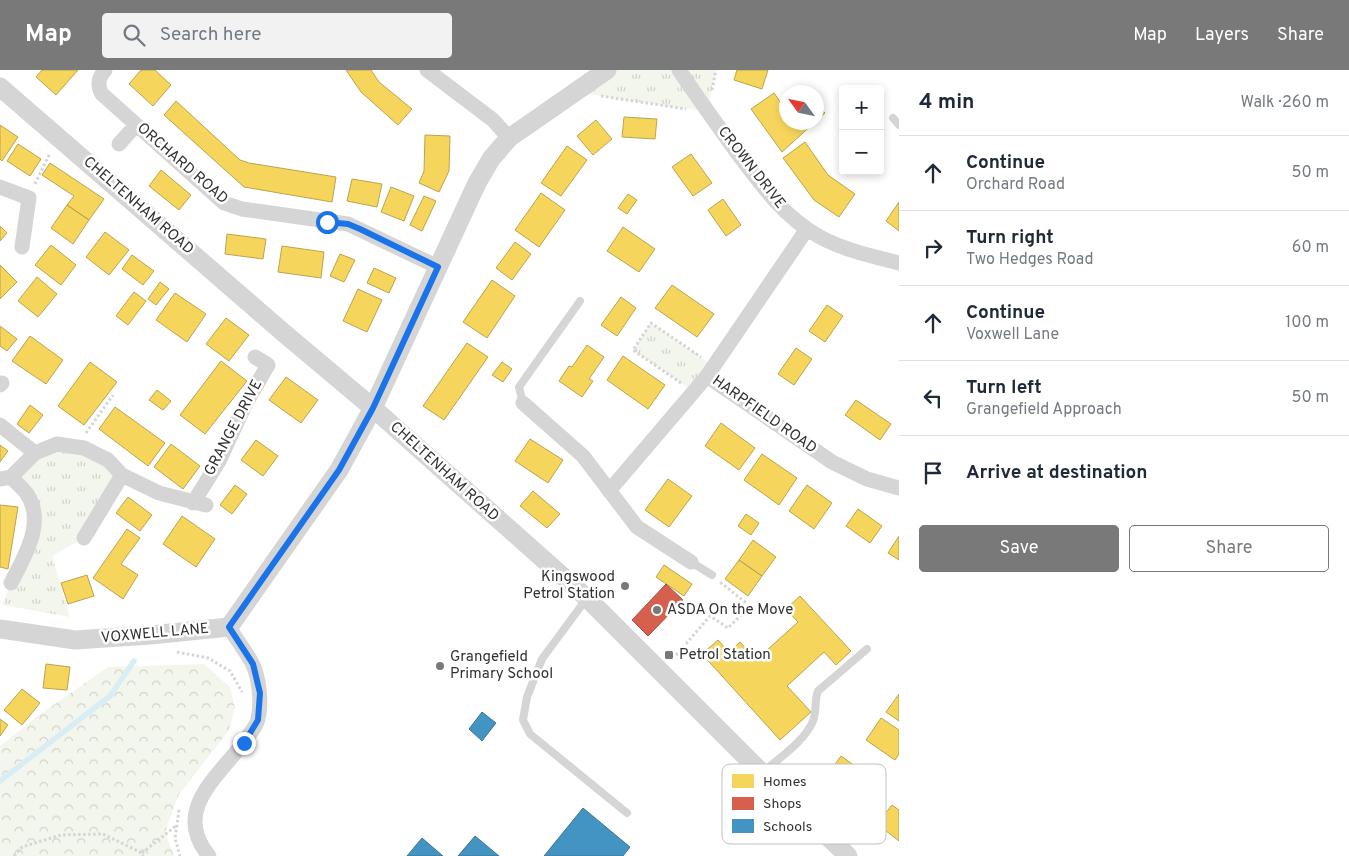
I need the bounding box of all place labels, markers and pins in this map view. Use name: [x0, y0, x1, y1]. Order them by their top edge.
place label: Kingswood Petrol Station: [523, 568, 615, 604]
marker: Kingswood Petrol Station: [619, 580, 631, 592]
place label: ASDA On the Move: [667, 601, 793, 620]
marker: ASDA On the Move: [651, 604, 663, 616]
place label: Petrol Station: [679, 646, 771, 665]
place label: Grangefield Primary School: [450, 648, 553, 684]
marker: Petrol Station: [663, 649, 675, 661]
marker: Grangefield Primary School: [434, 660, 446, 672]

